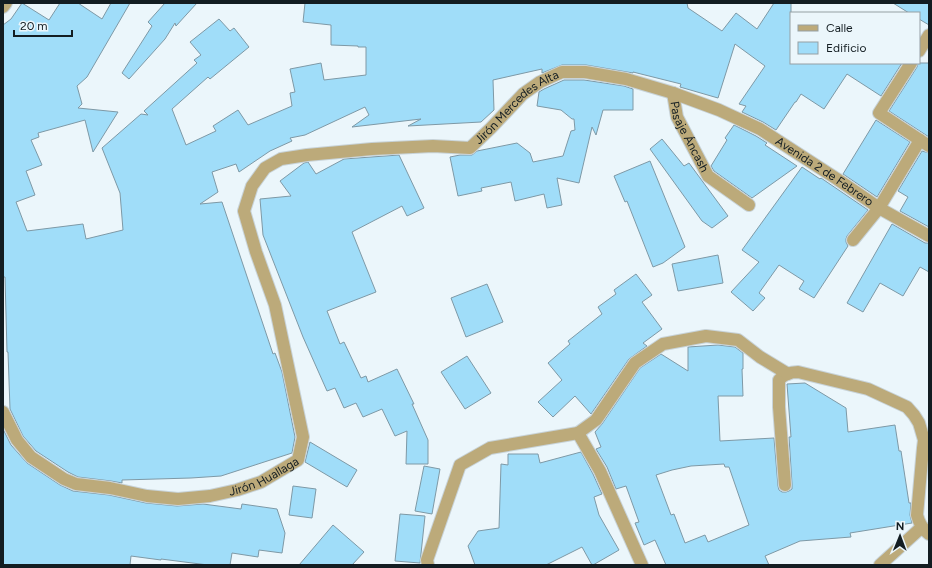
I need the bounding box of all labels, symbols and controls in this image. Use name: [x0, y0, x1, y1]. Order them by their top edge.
scale bar: [14, 12, 72, 38]
legend: [790, 12, 920, 64]
text: 20 m: [20, 19, 48, 33]
text: Calle: [826, 21, 853, 35]
text: Edificio: [826, 41, 866, 55]
street label: Jirón Mercedes Alta: [472, 67, 561, 147]
street label: Pasaje Áncash: [667, 100, 712, 175]
street label: Avenida 2 de Febrero: [773, 134, 876, 209]
street label: Jirón Huallaga: [228, 454, 301, 499]
north arrow: [880, 516, 920, 556]
text: N: [896, 520, 905, 533]

